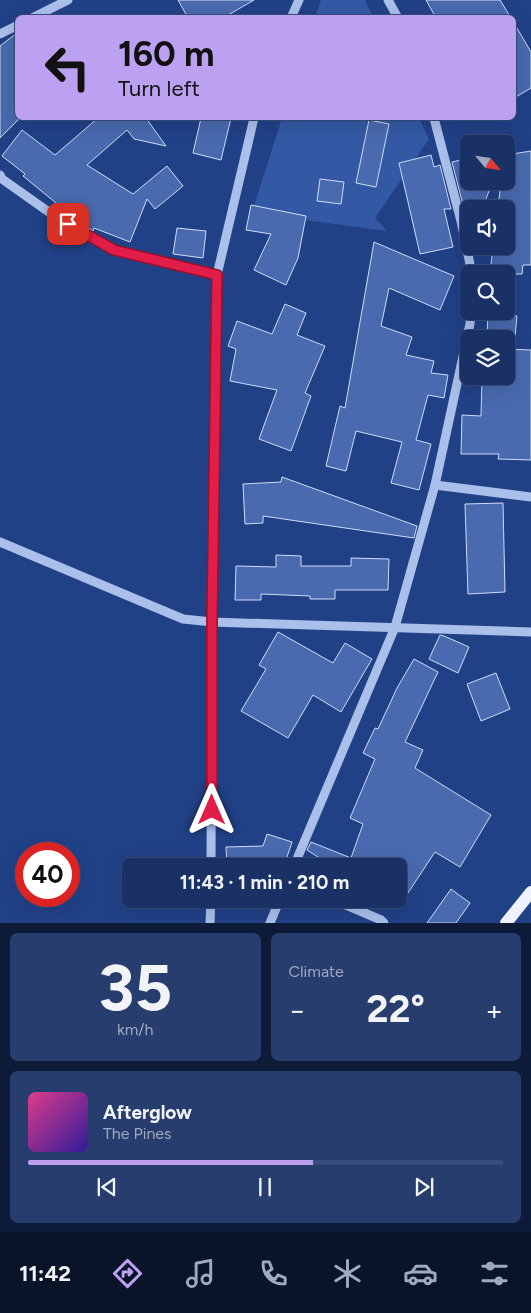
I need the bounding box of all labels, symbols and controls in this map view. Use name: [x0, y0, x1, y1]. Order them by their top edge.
text: 160 m: [118, 33, 215, 75]
icon: left: [35, 35, 100, 100]
text: Turn left: [118, 75, 200, 102]
north arrow: [460, 135, 515, 190]
map controls: [460, 135, 515, 385]
button: sound: [460, 200, 515, 255]
pin: [47, 203, 89, 245]
icon: arrive: [54, 210, 82, 238]
button: search: [460, 265, 515, 320]
button: layers: [460, 330, 515, 385]
position arrow: [185, 783, 237, 835]
speed limit sign: 40: [15, 842, 80, 907]
text: 11:43 · 1 min · 210 m: [180, 871, 349, 894]
text: 35: [98, 948, 172, 1026]
text: Climate: [289, 962, 344, 981]
text: 22°: [367, 986, 425, 1032]
text: −: [289, 993, 306, 1027]
text: +: [486, 993, 503, 1027]
text: km/h: [117, 1020, 154, 1039]
text: Afterglow: [103, 1101, 192, 1124]
text: The Pines: [103, 1124, 172, 1143]
icon: previous: [93, 1173, 121, 1201]
icon: pause: [251, 1173, 279, 1201]
icon: next: [410, 1173, 438, 1201]
icon: directions: [110, 1256, 145, 1291]
icon: music: [183, 1256, 218, 1291]
icon: phone: [256, 1256, 291, 1291]
icon: climate: [330, 1256, 365, 1291]
icon: car: [403, 1256, 438, 1291]
icon: filters: [477, 1256, 512, 1291]
text: 11:42: [19, 1260, 71, 1287]

